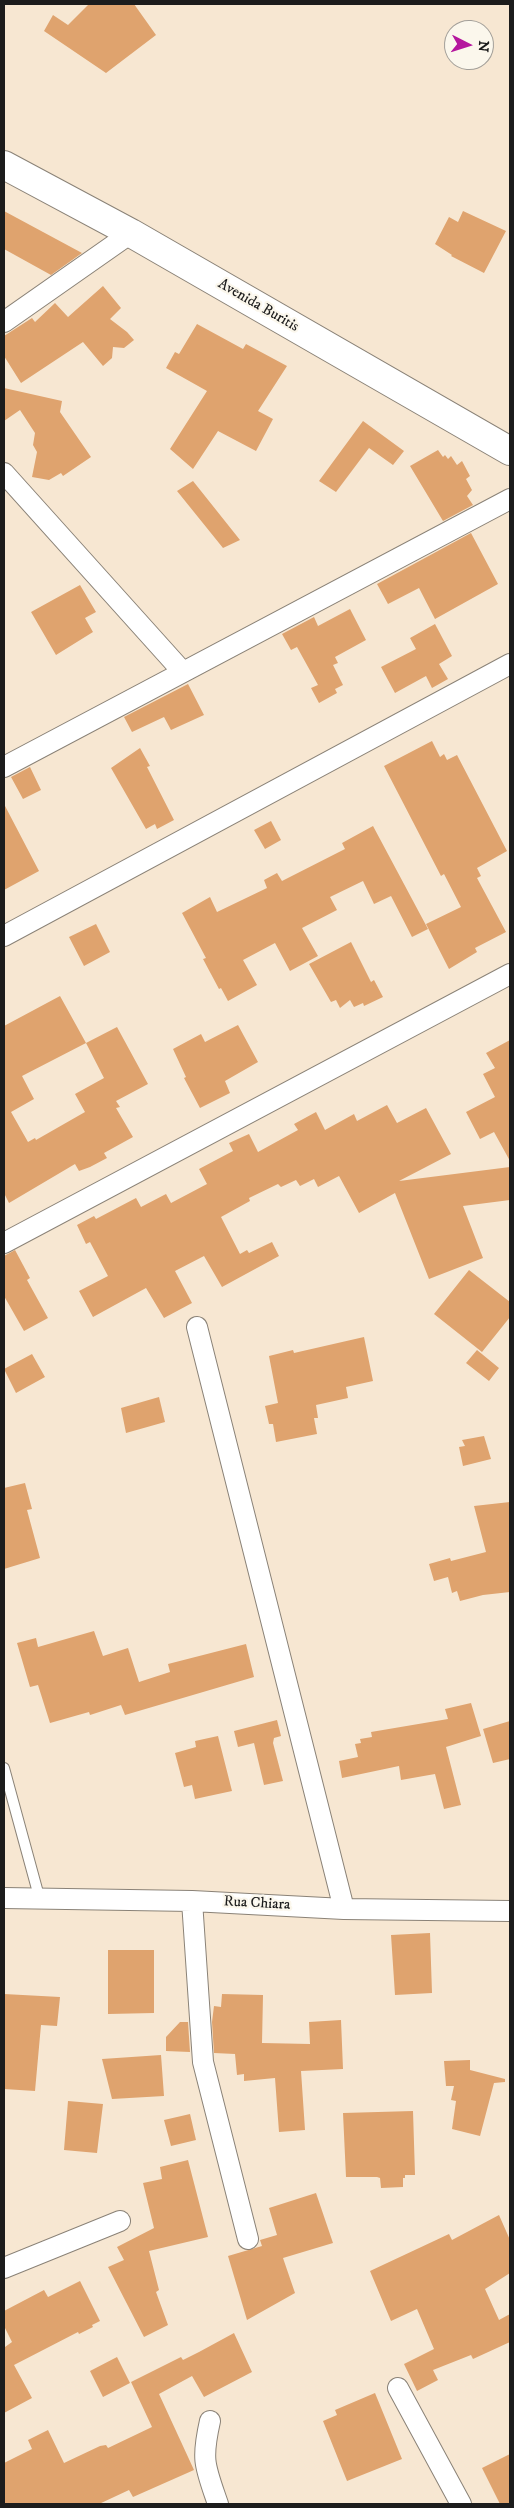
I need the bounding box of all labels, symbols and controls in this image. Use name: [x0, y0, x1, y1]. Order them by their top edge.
north arrow: [444, 20, 494, 70]
text: N: [473, 40, 492, 53]
street label: Avenida Buritis: [214, 276, 302, 336]
street label: Rua Chiara: [223, 1893, 291, 1915]

